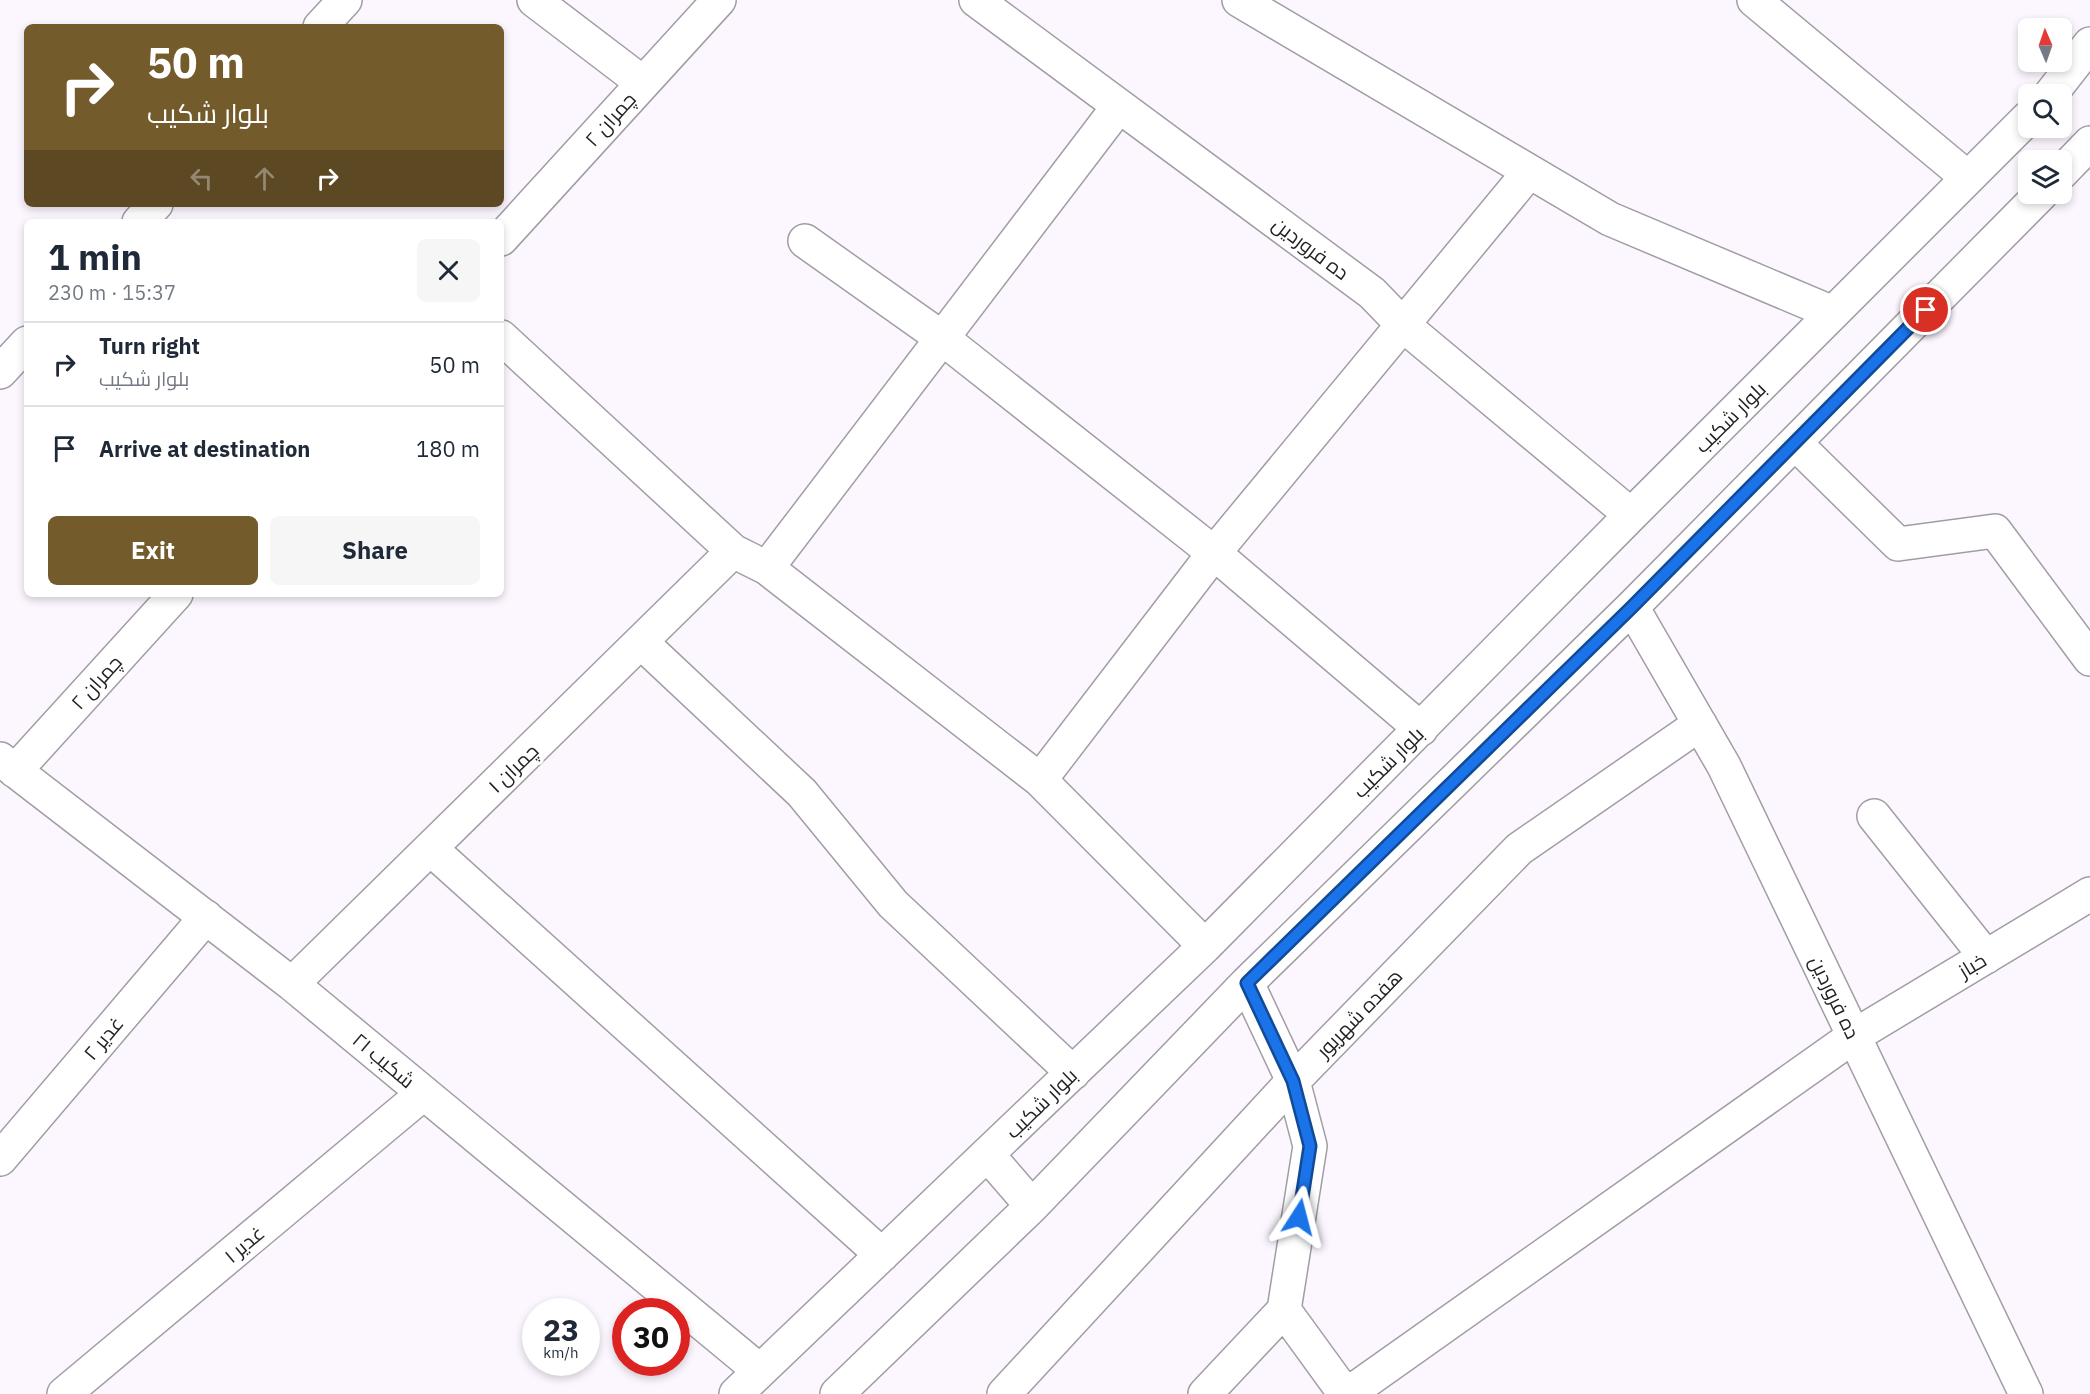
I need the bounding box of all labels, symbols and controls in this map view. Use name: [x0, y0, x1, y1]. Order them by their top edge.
north arrow: [2018, 18, 2072, 72]
map controls: [2018, 18, 2072, 204]
text: 50 m: [147, 35, 245, 90]
icon: right: [48, 48, 126, 126]
button: search: [2018, 84, 2072, 138]
street label: چمران ۲: [578, 86, 642, 152]
text: بلوار شکیب: [147, 95, 269, 130]
button: layers: [2018, 150, 2072, 204]
icon: left: [185, 162, 218, 195]
icon: ahead: [248, 162, 281, 195]
icon: right: [311, 162, 344, 195]
street label: ده فروردین: [1267, 210, 1355, 286]
text: 1 min: [48, 233, 142, 280]
button: close: [417, 239, 480, 302]
text: 230 m · 15:37: [48, 279, 176, 306]
pin: [1900, 284, 1951, 335]
icon: arrive: [1909, 293, 1942, 326]
text: Turn right: [99, 331, 200, 360]
icon: right: [48, 348, 81, 381]
text: 50 m: [429, 350, 480, 379]
text: بلوار شکیب: [99, 365, 189, 392]
street label: بلوار شکیب: [1689, 376, 1771, 458]
icon: arrive: [48, 432, 81, 465]
text: Arrive at destination: [99, 434, 310, 463]
text: 180 m: [416, 434, 480, 463]
button: Exit: [48, 516, 258, 585]
button: Share: [270, 516, 480, 585]
street label: چمران ۲: [64, 649, 128, 715]
street label: بلوار شکیب: [1347, 721, 1429, 803]
street label: چمران ۱: [482, 737, 544, 799]
street label: خباز: [1952, 946, 1991, 984]
street label: ده فروردین: [1803, 951, 1867, 1043]
street label: هفده شهریور: [1309, 963, 1408, 1064]
street label: غدیر ۲: [77, 1010, 129, 1066]
street label: شکیب ۲۱: [347, 1026, 421, 1094]
street label: بلوار شکیب: [999, 1062, 1083, 1144]
position arrow: [1267, 1185, 1331, 1249]
street label: غدیر ۱: [218, 1219, 270, 1269]
speed limit sign: 30: [612, 1298, 690, 1376]
text: 23: [543, 1310, 579, 1349]
text: km/h: [543, 1343, 579, 1362]

